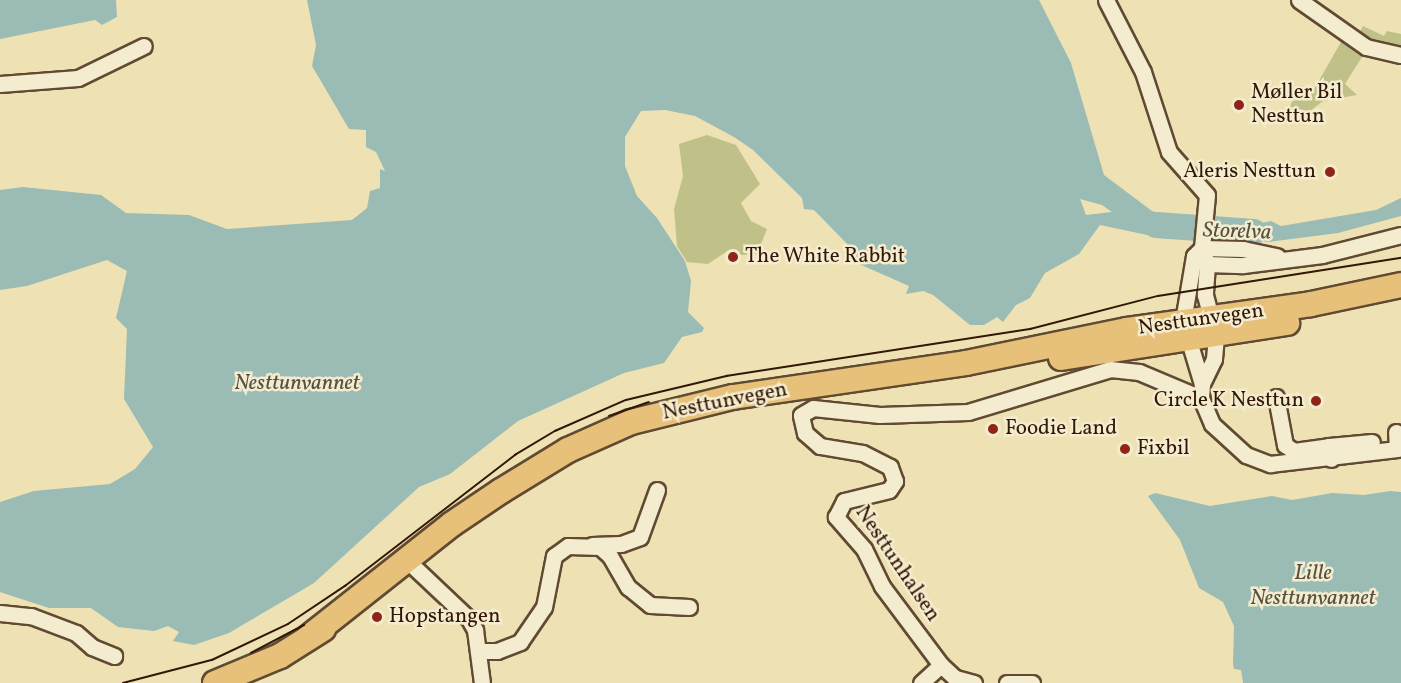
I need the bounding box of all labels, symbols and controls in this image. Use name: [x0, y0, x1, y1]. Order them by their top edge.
place label: Møller Bil Nesttun: [1251, 80, 1342, 130]
marker: Møller Bil Nesttun: [1232, 98, 1246, 112]
place label: Aleris Nesttun: [1183, 159, 1316, 185]
marker: Aleris Nesttun: [1321, 163, 1339, 181]
water label: Storelva: [1202, 218, 1272, 246]
place label: The White Rabbit: [745, 244, 906, 270]
marker: The White Rabbit: [726, 250, 740, 264]
street label: Nesttunvegen: [1137, 299, 1265, 341]
water label: Nesttunvannet: [234, 371, 360, 397]
street label: Nesttunvegen: [660, 378, 790, 426]
place label: Circle K Nesttun: [1154, 388, 1304, 414]
marker: Circle K Nesttun: [1309, 394, 1323, 408]
place label: Foodie Land: [1005, 416, 1117, 442]
marker: Foodie Land: [986, 422, 1000, 436]
place label: Fixbil: [1137, 436, 1189, 462]
marker: Fixbil: [1118, 442, 1132, 456]
street label: Nesttunhalsen: [849, 501, 945, 627]
water label: Lille Nesttunvannet: [1250, 560, 1376, 612]
place label: Hopstangen: [389, 604, 501, 630]
marker: Hopstangen: [370, 610, 384, 624]

